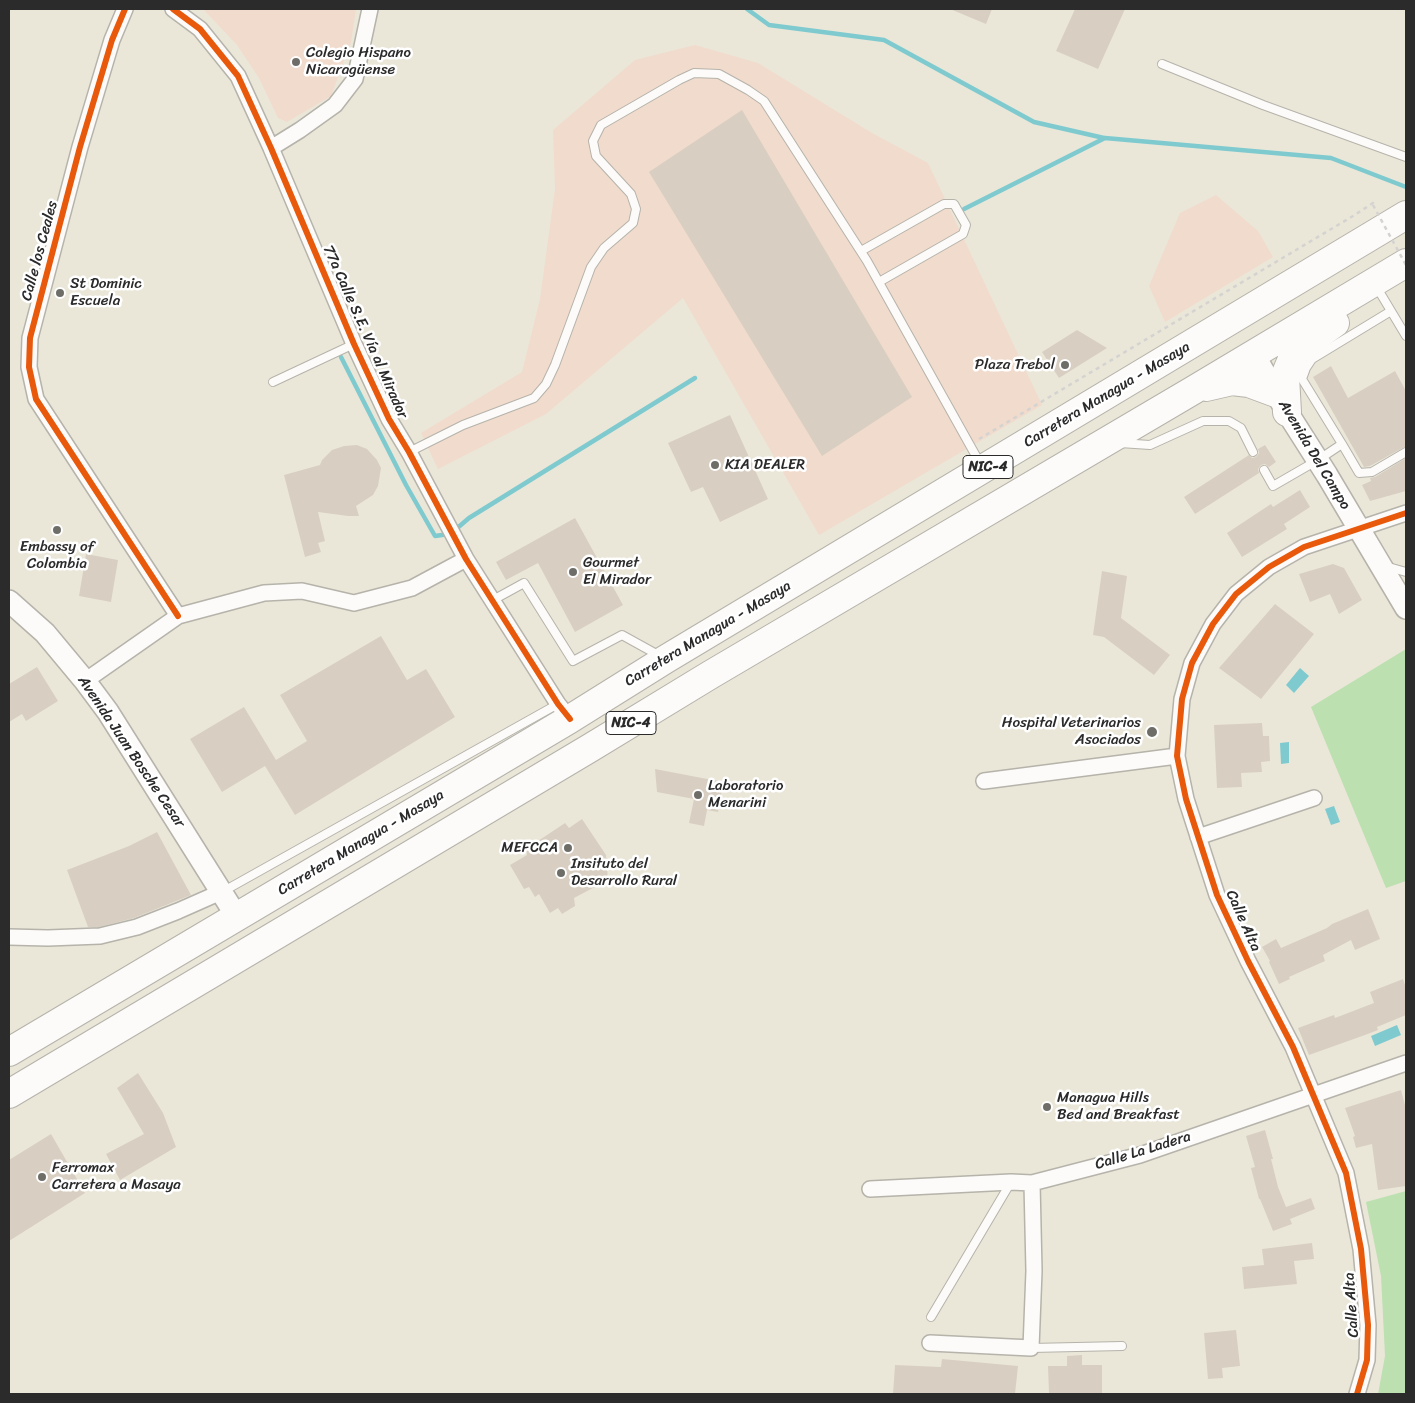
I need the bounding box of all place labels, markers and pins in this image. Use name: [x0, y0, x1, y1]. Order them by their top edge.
place label: Colegio Hispano Nicaragüense: [306, 44, 411, 79]
marker: Colegio Hispano Nicaragüense: [290, 56, 302, 68]
place label: St Dominic Escuela: [70, 275, 142, 310]
marker: St Dominic Escuela: [54, 287, 66, 299]
place label: Plaza Trebol: [975, 356, 1055, 374]
marker: Plaza Trebol: [1059, 359, 1071, 371]
place label: KIA DEALER: [725, 456, 805, 474]
marker: KIA DEALER: [709, 459, 721, 471]
marker: Embassy of Colombia: [51, 524, 63, 536]
place label: Embassy of Colombia: [20, 538, 94, 573]
place label: Gourmet El Mirador: [583, 554, 651, 589]
marker: Gourmet El Mirador: [567, 566, 579, 578]
place label: Hospital Veterinarios Asociados: [1002, 714, 1141, 749]
marker: Hospital Veterinarios Asociados: [1145, 725, 1159, 739]
place label: Laboratorio Menarini: [708, 777, 783, 812]
marker: Laboratorio Menarini: [692, 789, 704, 801]
place label: MEFCCA: [501, 839, 558, 857]
marker: MEFCCA: [562, 842, 574, 854]
place label: Insituto del Desarrollo Rural: [571, 855, 677, 890]
marker: Insituto del Desarrollo Rural: [555, 867, 567, 879]
place label: Managua Hills Bed and Breakfast: [1057, 1089, 1180, 1124]
marker: Managua Hills Bed and Breakfast: [1041, 1101, 1053, 1113]
place label: Ferromax Carretera a Masaya: [52, 1159, 181, 1194]
marker: Ferromax Carretera a Masaya: [36, 1171, 48, 1183]

